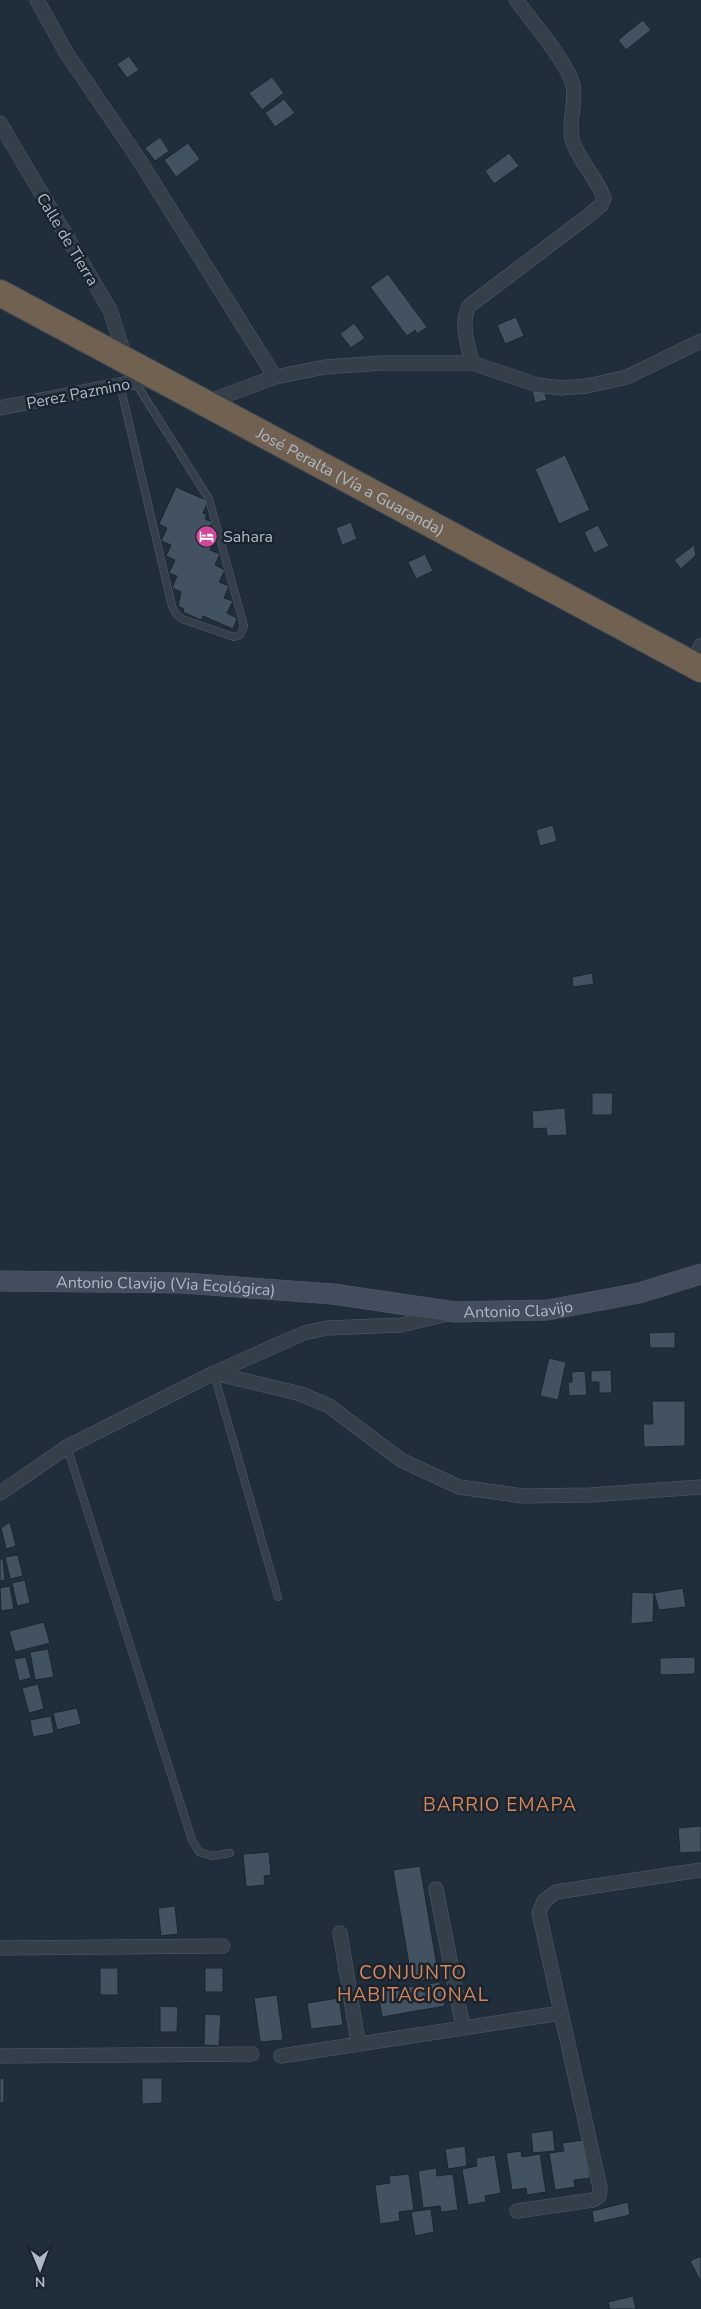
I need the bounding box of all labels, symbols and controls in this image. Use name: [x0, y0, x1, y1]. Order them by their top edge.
street label: Calle de Tierra: [31, 189, 104, 290]
street label: Perez Pazmino: [25, 373, 132, 415]
street label: José Peralta (Vía a Guaranda): [251, 422, 448, 541]
hotel icon: Sahara: [195, 524, 219, 548]
place label: Sahara: [223, 526, 273, 548]
street label: Antonio Clavijo (Via Ecológica): [56, 1272, 276, 1302]
street label: Antonio Clavijo: [463, 1296, 575, 1324]
district label: BARRIO EMAPA: [423, 1792, 577, 1818]
district label: CONJUNTO HABITACIONAL: [337, 1960, 489, 2008]
north arrow: [15, 2244, 65, 2294]
text: N: [35, 2272, 46, 2291]

